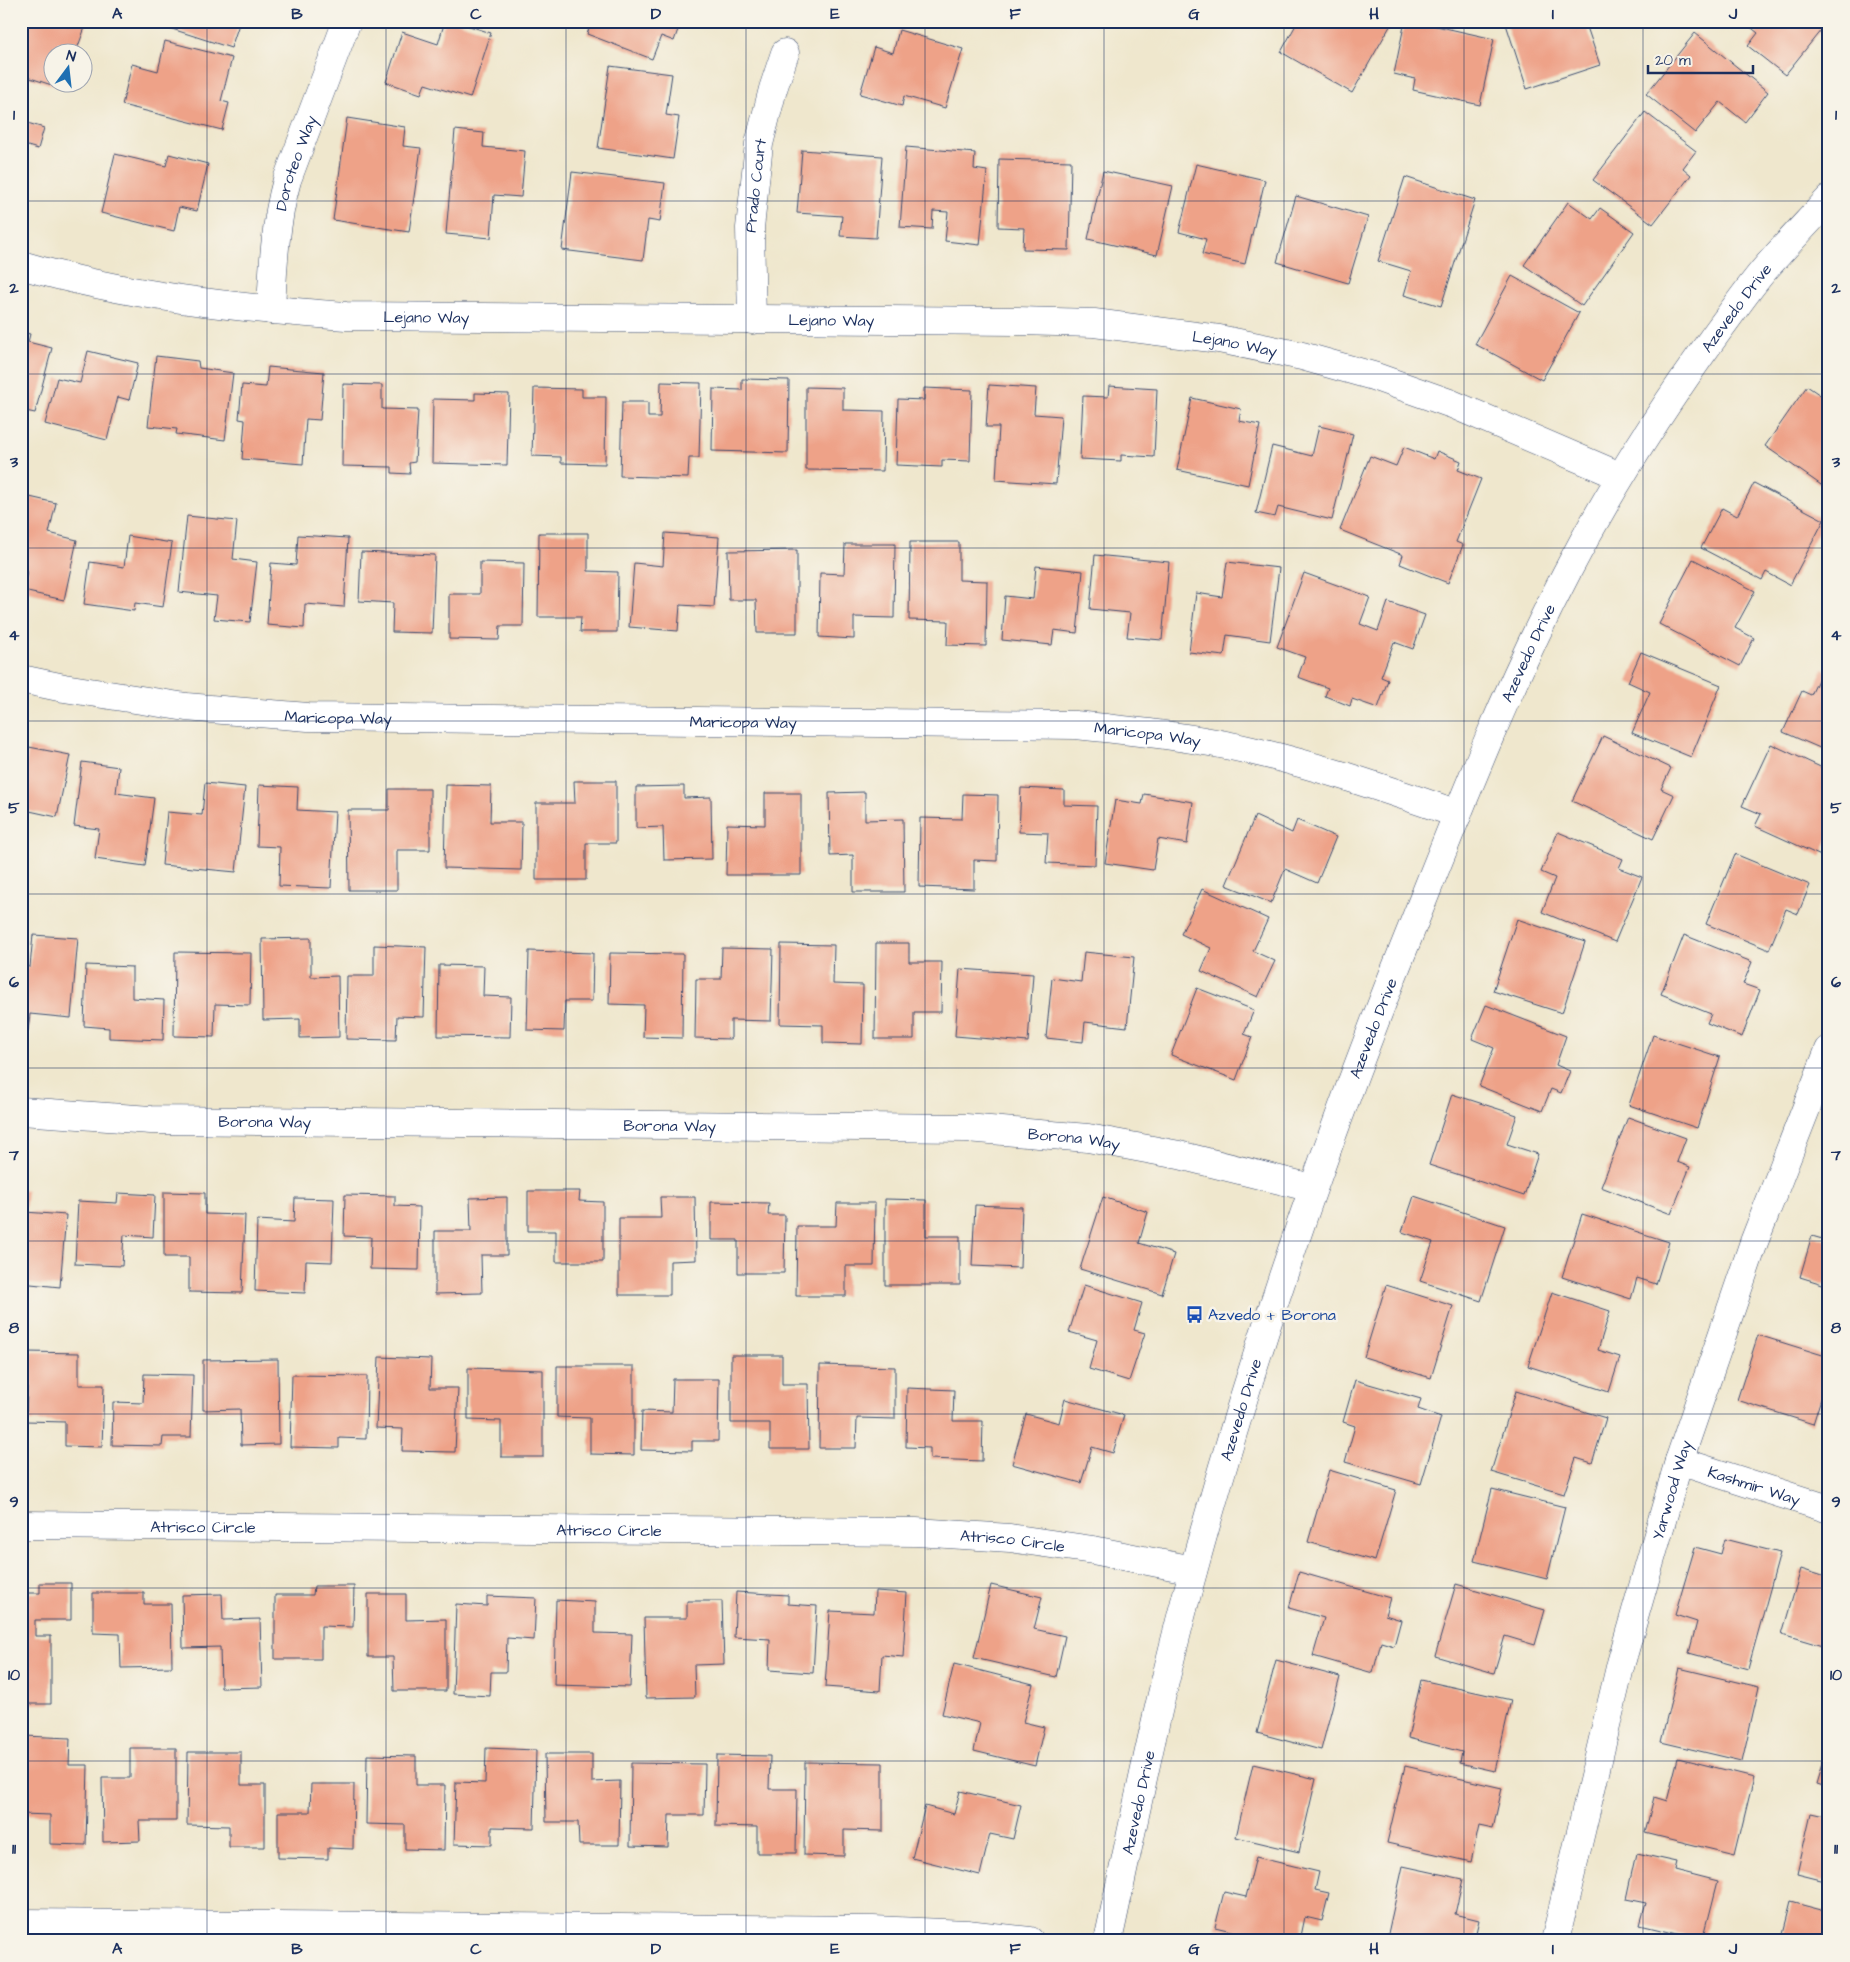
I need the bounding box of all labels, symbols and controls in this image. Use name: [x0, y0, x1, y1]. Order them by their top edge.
text: A: [112, 3, 123, 25]
text: B: [291, 3, 303, 25]
text: C: [470, 3, 482, 25]
text: D: [651, 3, 662, 25]
text: E: [830, 3, 840, 25]
text: F: [1009, 3, 1021, 25]
text: G: [1188, 3, 1200, 25]
text: H: [1369, 3, 1379, 25]
text: I: [1552, 3, 1554, 25]
text: J: [1728, 3, 1738, 25]
north arrow: [42, 42, 92, 92]
scale bar: [1648, 42, 1752, 74]
text: N: [64, 46, 78, 67]
text: 20 m: [1655, 50, 1691, 71]
text: 1: [13, 104, 16, 126]
text: 1: [1835, 104, 1838, 126]
street label: Doroteo Way: [270, 112, 323, 213]
street label: Prado Court: [740, 135, 772, 234]
street label: Azevedo Drive: [1696, 259, 1777, 357]
text: 2: [8, 277, 19, 299]
text: 2: [1830, 277, 1841, 299]
street label: Lejano Way: [383, 306, 470, 330]
street label: Lejano Way: [788, 309, 875, 333]
street label: Lejano Way: [1191, 326, 1279, 364]
text: 3: [9, 451, 19, 473]
text: 3: [1831, 451, 1841, 473]
street label: Azevedo Drive: [1496, 600, 1561, 706]
text: 4: [9, 624, 20, 646]
text: 4: [1831, 624, 1842, 646]
street label: Maricopa Way: [284, 705, 392, 731]
street label: Maricopa Way: [689, 711, 797, 735]
street label: Maricopa Way: [1093, 717, 1203, 753]
text: 5: [8, 797, 20, 819]
text: 5: [1830, 797, 1842, 819]
text: 6: [9, 971, 19, 993]
text: 6: [1831, 971, 1841, 993]
street label: Azevedo Drive: [1344, 974, 1403, 1082]
street label: Borona Way: [218, 1111, 311, 1135]
street label: Borona Way: [623, 1115, 716, 1139]
street label: Borona Way: [1027, 1123, 1122, 1157]
text: 7: [8, 1144, 19, 1166]
text: 7: [1830, 1144, 1841, 1166]
bus stop icon: Azvedo + Borona: [1184, 1304, 1204, 1324]
place label: Azvedo + Borona: [1208, 1304, 1336, 1326]
text: 8: [9, 1317, 20, 1339]
text: 8: [1831, 1317, 1842, 1339]
street label: Azevedo Drive: [1215, 1355, 1267, 1464]
street label: Yarwood Way: [1647, 1437, 1698, 1543]
street label: Kashmir Way: [1705, 1461, 1803, 1512]
text: 9: [9, 1491, 19, 1513]
text: 9: [1831, 1491, 1841, 1513]
street label: Atrisco Circle: [150, 1516, 256, 1539]
street label: Atrisco Circle: [556, 1519, 662, 1542]
street label: Atrisco Circle: [959, 1525, 1067, 1558]
text: 10: [8, 1664, 20, 1686]
text: 10: [1830, 1664, 1842, 1686]
street label: Azevedo Drive: [1117, 1748, 1161, 1856]
text: 11: [12, 1838, 17, 1860]
text: 11: [1834, 1838, 1839, 1860]
text: A: [112, 1938, 123, 1960]
text: B: [291, 1938, 303, 1960]
text: C: [470, 1938, 482, 1960]
text: D: [651, 1938, 662, 1960]
text: E: [830, 1938, 840, 1960]
text: F: [1009, 1938, 1021, 1960]
text: G: [1188, 1938, 1200, 1960]
text: H: [1369, 1938, 1379, 1960]
text: I: [1552, 1938, 1554, 1960]
text: J: [1728, 1938, 1738, 1960]

